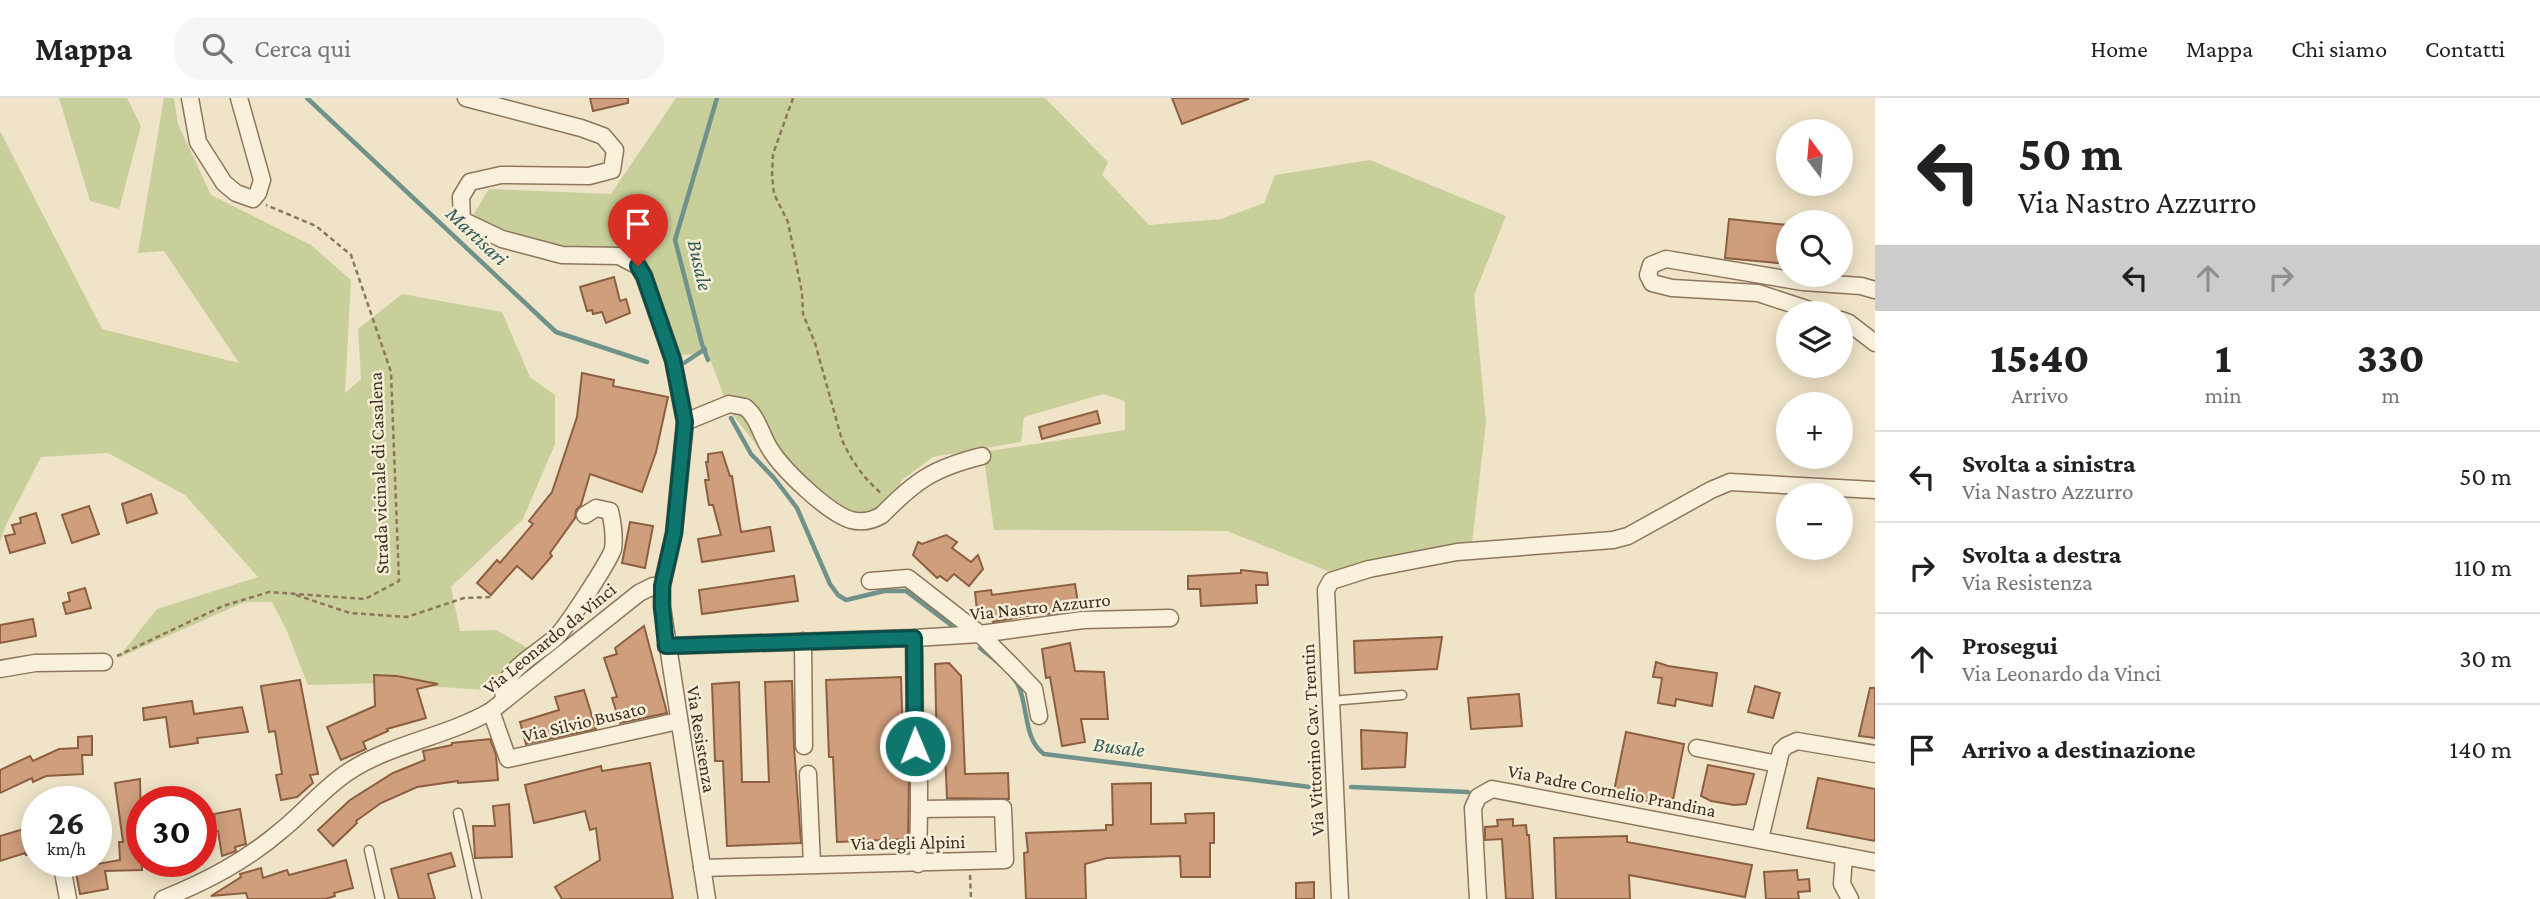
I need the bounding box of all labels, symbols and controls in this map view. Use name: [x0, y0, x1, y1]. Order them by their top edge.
search box: [174, 17, 664, 80]
icon: search: [198, 29, 236, 67]
text: Mappa: [35, 30, 132, 67]
text: Cerca qui: [254, 34, 351, 63]
text: Home: [2090, 35, 2148, 62]
text: Mappa: [2186, 35, 2253, 62]
text: Chi siamo: [2291, 35, 2387, 62]
text: Contatti: [2425, 35, 2505, 62]
north arrow: [1776, 119, 1853, 196]
map controls: [1776, 119, 1853, 560]
icon: left: [1903, 126, 1994, 217]
text: 50 m: [2018, 126, 2123, 181]
text: Via Nastro Azzurro: [2018, 184, 2257, 220]
pin: [608, 194, 668, 266]
water label: Martisari: [440, 201, 513, 271]
icon: arrive: [619, 205, 657, 243]
button: search: [1776, 210, 1853, 287]
water label: Busale: [683, 237, 717, 293]
icon: left: [2116, 259, 2154, 297]
icon: ahead: [2189, 259, 2227, 297]
icon: right: [2262, 259, 2300, 297]
button: layers: [1776, 301, 1853, 378]
text: 15:40: [1990, 334, 2089, 381]
text: 1: [2215, 334, 2231, 381]
text: 330: [2357, 334, 2425, 381]
street label: Strada vicinale di Casalena: [364, 371, 393, 574]
text: Arrivo: [2011, 382, 2069, 408]
text: min: [2205, 382, 2242, 408]
text: m: [2382, 382, 2400, 408]
button: +: [1776, 392, 1853, 469]
text: Svolta a sinistra: [1962, 449, 2136, 478]
icon: left: [1903, 458, 1941, 496]
text: 50 m: [2459, 462, 2512, 491]
text: Via Nastro Azzurro: [1962, 478, 2133, 504]
button: −: [1776, 483, 1853, 560]
text: Svolta a destra: [1962, 540, 2121, 569]
icon: right: [1903, 549, 1941, 587]
text: 110 m: [2454, 553, 2512, 582]
text: Via Resistenza: [1962, 569, 2093, 595]
street label: Via Leonardo da Vinci: [479, 578, 620, 698]
street label: Via Nastro Azzurro: [969, 589, 1112, 624]
text: Prosegui: [1962, 631, 2058, 660]
icon: ahead: [1903, 640, 1941, 678]
street label: Via Vittorino Cav. Trentin: [1297, 643, 1328, 837]
text: 30 m: [2459, 644, 2512, 673]
text: Via Leonardo da Vinci: [1962, 660, 2161, 686]
street label: Via Resistenza: [683, 684, 720, 794]
street label: Via Silvio Busato: [520, 697, 648, 746]
position arrow: [878, 709, 952, 783]
icon: arrive: [1903, 731, 1941, 769]
water label: Busale: [1092, 732, 1146, 762]
text: Arrivo a destinazione: [1962, 735, 2196, 764]
text: 140 m: [2450, 735, 2512, 764]
street label: Via Padre Cornelio Prandina: [1506, 760, 1718, 821]
speed limit sign: 30: [126, 786, 217, 877]
text: 26: [48, 803, 85, 842]
street label: Via degli Alpini: [850, 831, 966, 854]
text: km/h: [47, 839, 86, 859]

